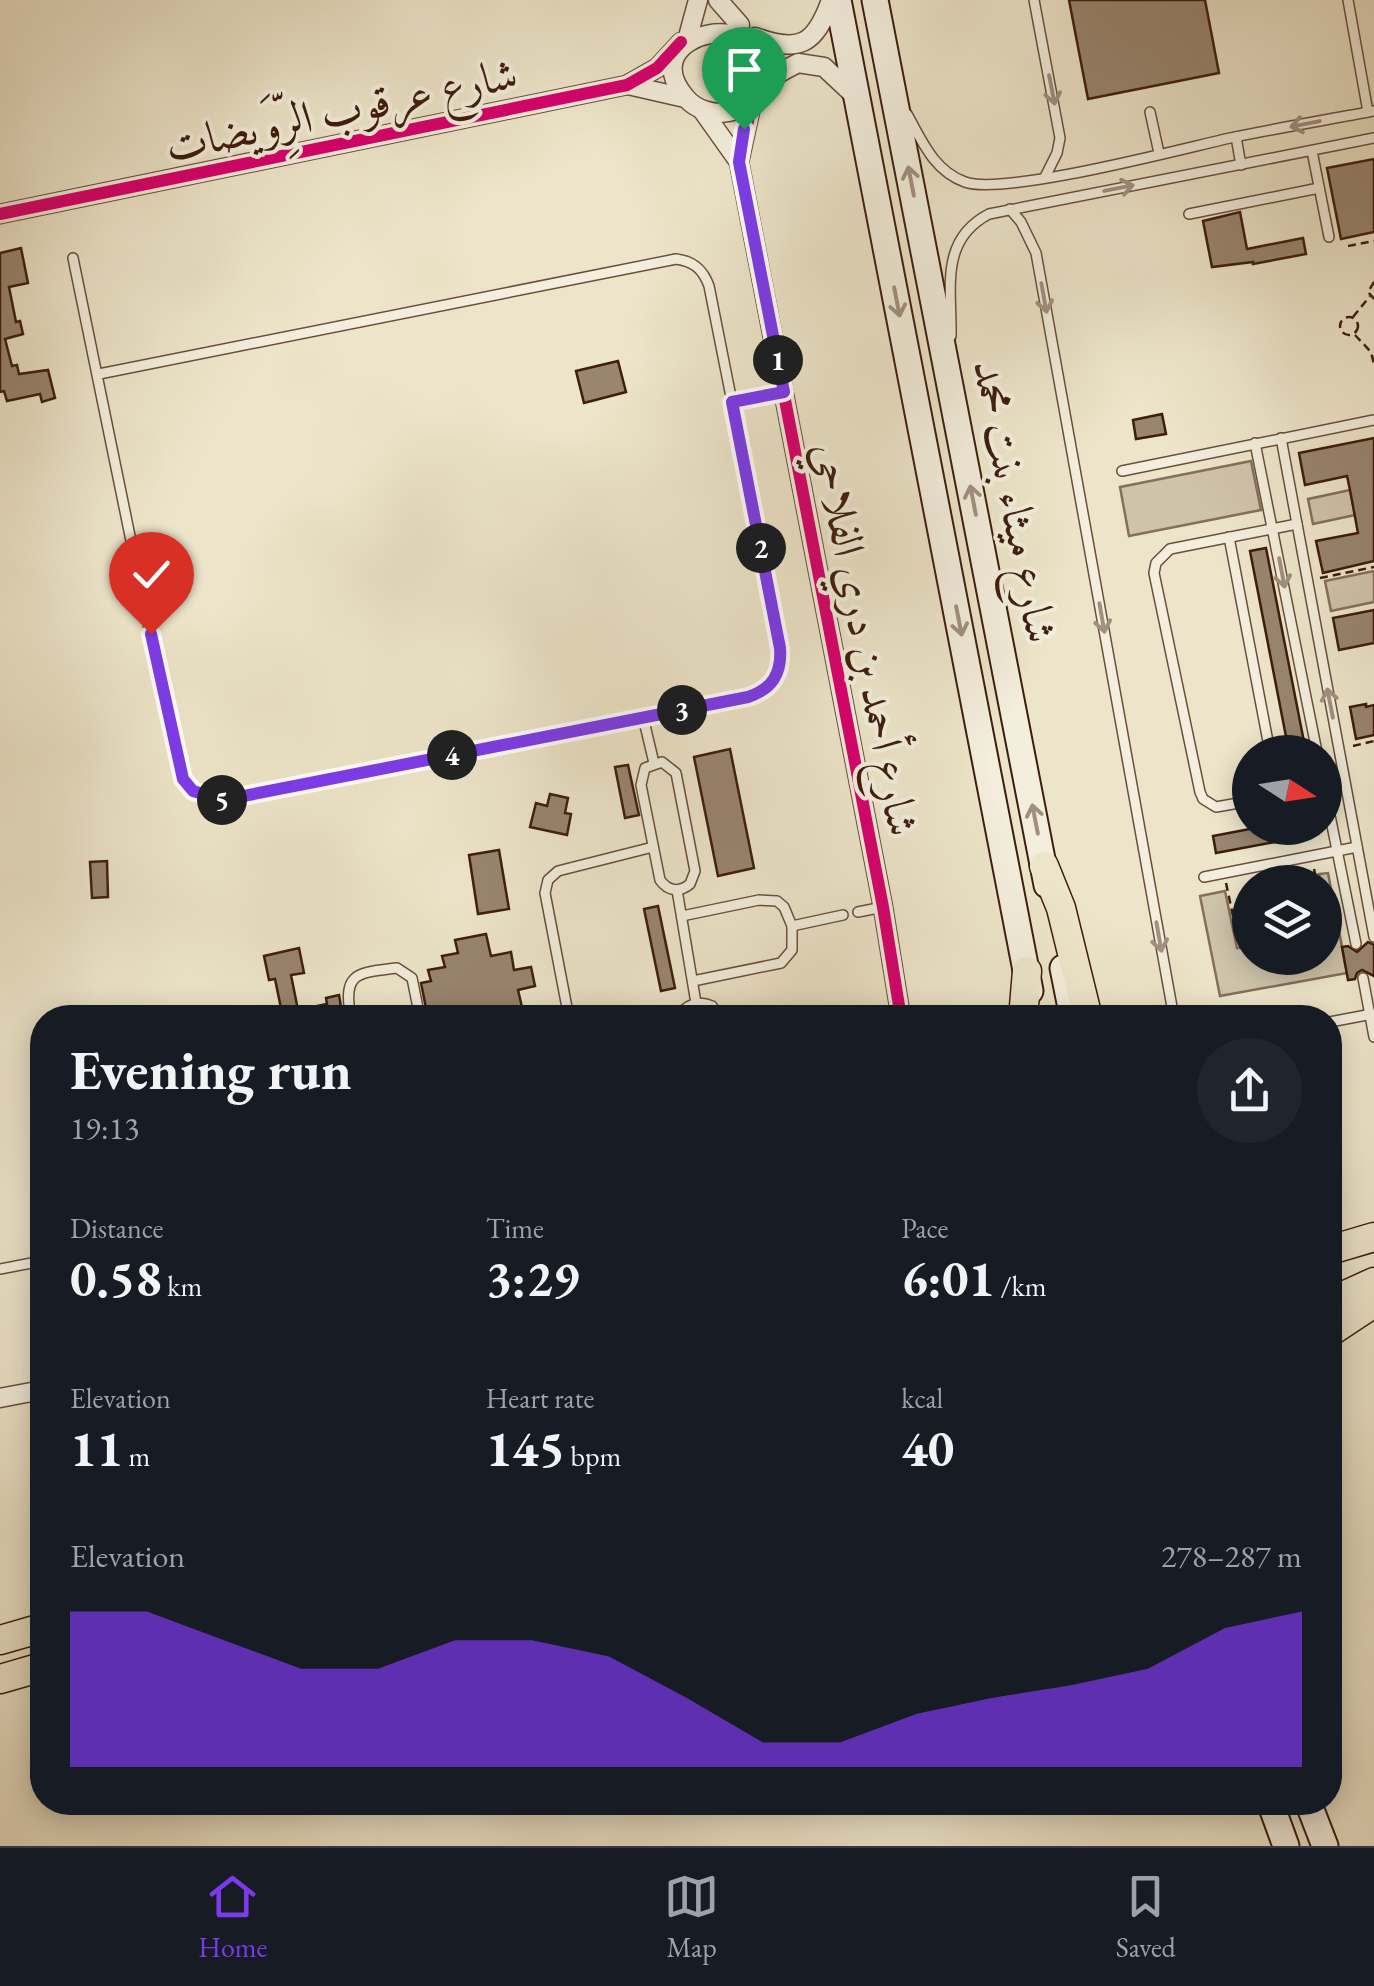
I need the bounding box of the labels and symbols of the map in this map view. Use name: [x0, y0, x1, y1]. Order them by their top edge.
pin: [702, 27, 787, 130]
street label: شارع عرقوب الرِّوَيضات: [159, 41, 524, 184]
one-way arrow: [1044, 73, 1063, 105]
one-way arrow: [1289, 115, 1322, 134]
one-way arrow: [900, 165, 919, 197]
one-way arrow: [1102, 178, 1134, 197]
one-way arrow: [1035, 281, 1054, 313]
one-way arrow: [888, 285, 907, 317]
pin: 1: [753, 335, 803, 385]
street label: شارع ميثاء بنت محمد: [951, 354, 1072, 649]
street label: شارع أحمد بن دري الفلاحي: [792, 437, 935, 842]
one-way arrow: [963, 484, 982, 516]
pin: 2: [736, 523, 786, 573]
pin: [109, 532, 194, 635]
one-way arrow: [1273, 556, 1292, 588]
one-way arrow: [1093, 601, 1112, 633]
one-way arrow: [950, 604, 969, 636]
pin: 3: [657, 685, 707, 735]
one-way arrow: [1320, 688, 1339, 720]
pin: 4: [427, 730, 477, 780]
north arrow: [1232, 735, 1342, 845]
pin: 5: [197, 775, 247, 825]
one-way arrow: [1024, 803, 1043, 835]
one-way arrow: [1150, 921, 1169, 953]

